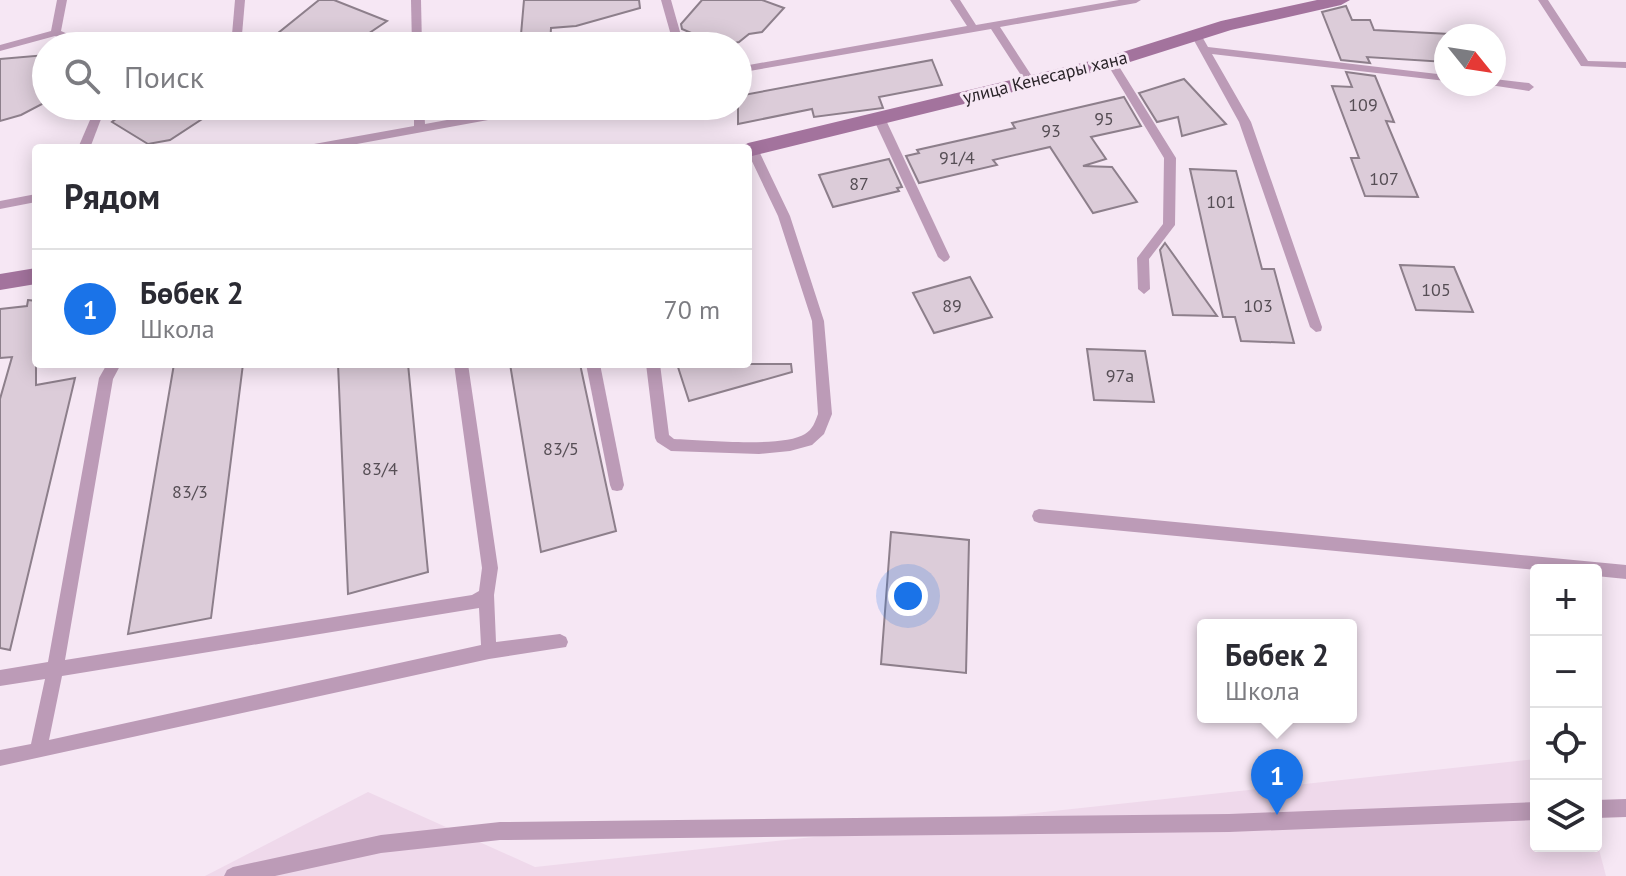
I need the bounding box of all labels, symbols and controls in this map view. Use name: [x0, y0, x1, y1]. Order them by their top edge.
north arrow: [1434, 24, 1506, 96]
search box: [32, 32, 752, 120]
street label: улица Кенесары хана: [960, 45, 1130, 109]
icon: search: [60, 54, 104, 98]
text: Поиск: [124, 57, 204, 96]
house number: 109: [1348, 93, 1378, 116]
house number: 95: [1094, 107, 1114, 130]
house number: 93: [1041, 119, 1061, 142]
house number: 91/4: [939, 146, 975, 169]
house number: 107: [1369, 167, 1399, 190]
house number: 87: [849, 172, 869, 195]
text: Рядом: [64, 174, 160, 218]
house number: 101: [1206, 190, 1236, 213]
text: Бөбек 2: [140, 273, 244, 312]
house number: 105: [1421, 278, 1451, 301]
text: 1: [83, 293, 97, 326]
text: 70 m: [664, 293, 720, 326]
house number: 89: [942, 294, 962, 317]
house number: 103: [1243, 294, 1273, 317]
text: Школа: [140, 312, 215, 345]
house number: 97а: [1106, 364, 1134, 387]
house number: 83/5: [543, 437, 579, 460]
house number: 83/4: [362, 457, 398, 480]
house number: 83/3: [172, 480, 208, 503]
map controls: [1530, 564, 1602, 852]
button: +: [1530, 564, 1602, 636]
your location: [888, 576, 928, 616]
popup: [1197, 619, 1357, 723]
text: Бөбек 2: [1225, 635, 1329, 674]
button: −: [1530, 636, 1602, 708]
text: Школа: [1225, 674, 1300, 707]
button: locate: [1530, 708, 1602, 780]
pin: 1: [1251, 749, 1303, 815]
button: layers: [1530, 780, 1602, 852]

